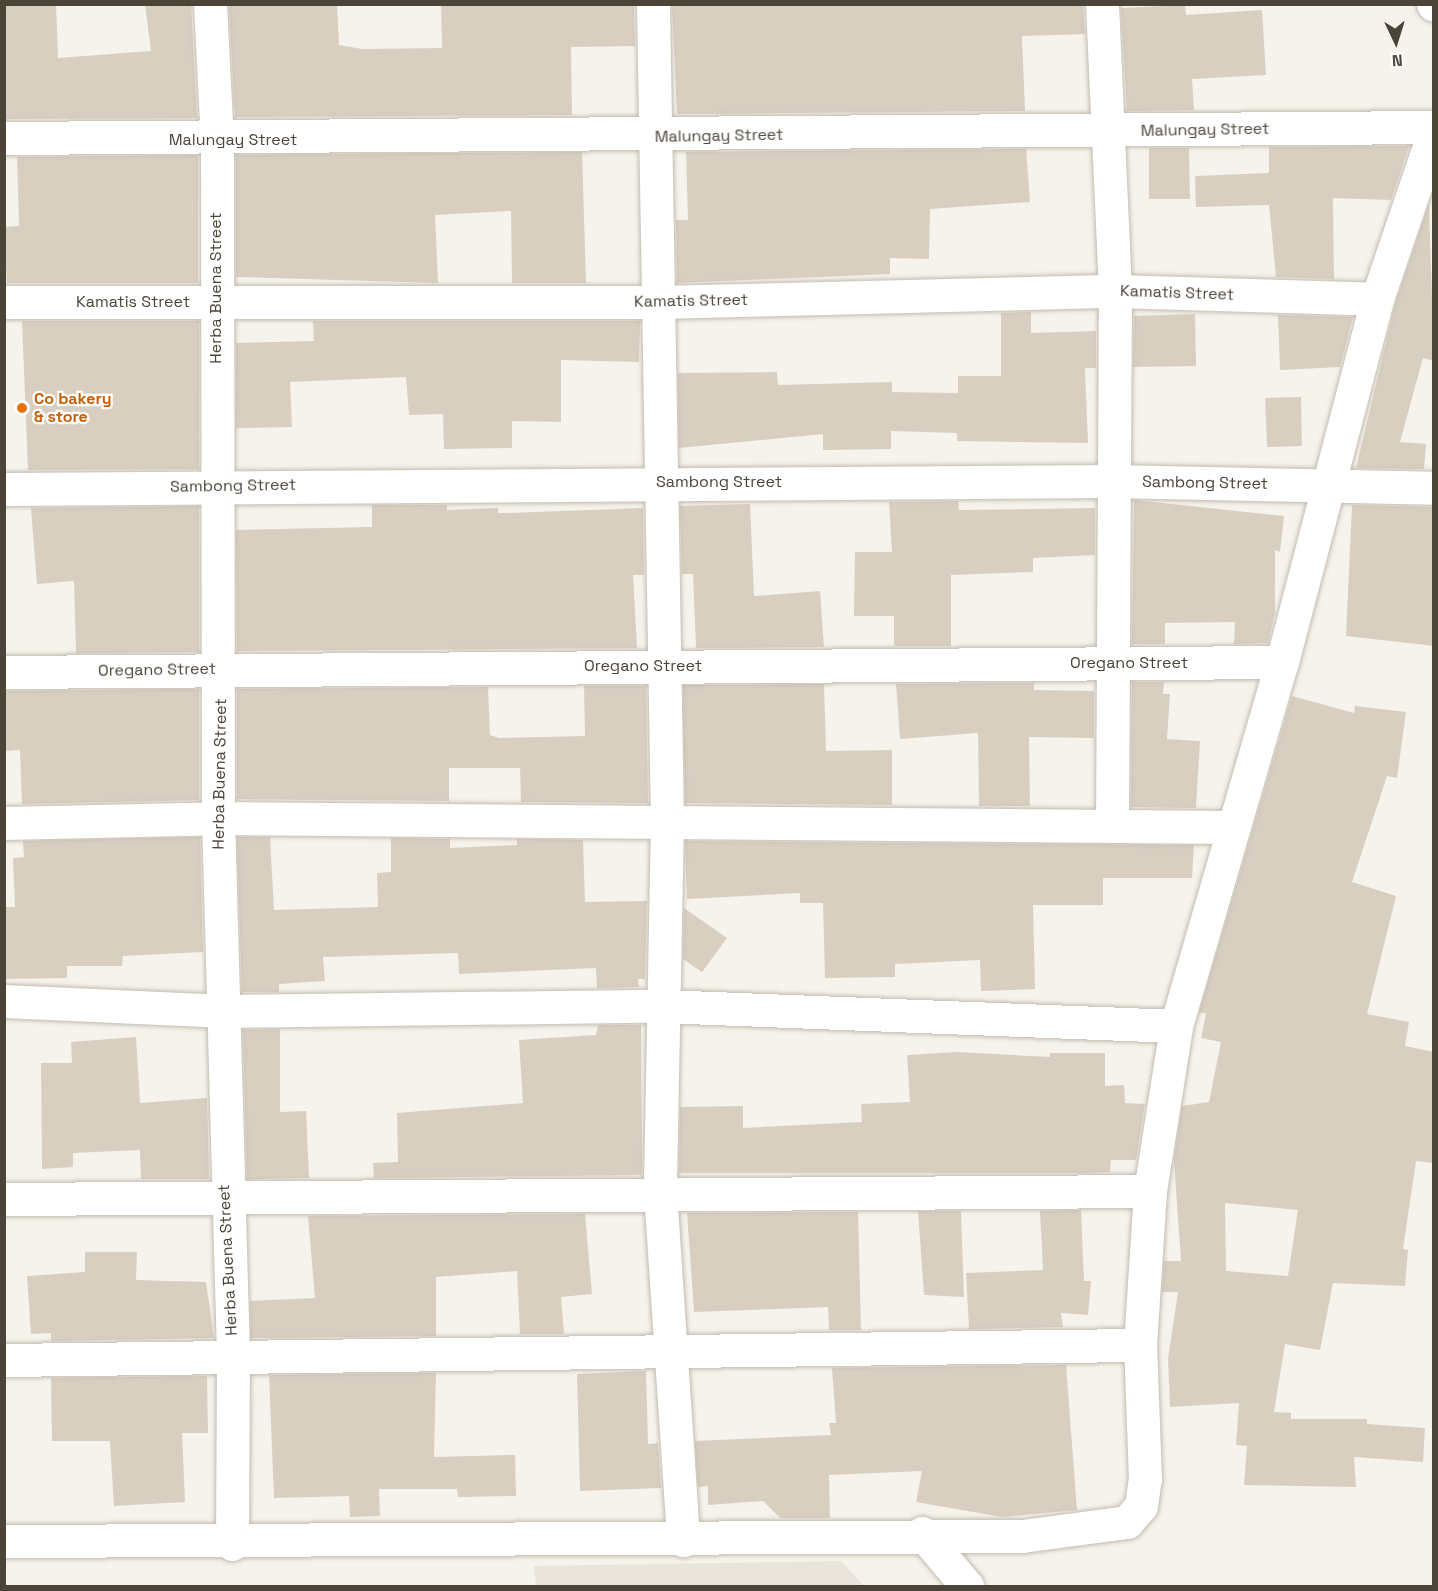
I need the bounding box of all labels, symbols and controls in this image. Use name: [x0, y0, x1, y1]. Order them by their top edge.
north arrow: [1366, 12, 1426, 72]
text: N: [1391, 50, 1403, 71]
street label: Malungay Street: [1141, 119, 1269, 141]
street label: Malungay Street: [655, 125, 783, 147]
street label: Malungay Street: [169, 130, 297, 150]
street label: Herba Buena Street: [206, 212, 226, 364]
street label: Kamatis Street: [1120, 281, 1234, 305]
street label: Kamatis Street: [634, 290, 748, 312]
street label: Kamatis Street: [76, 292, 190, 312]
place label: Co bakery & store: [34, 389, 112, 427]
marker: Co bakery & store: [15, 401, 29, 415]
street label: Sambong Street: [656, 472, 782, 492]
street label: Sambong Street: [1142, 472, 1268, 494]
street label: Sambong Street: [170, 475, 296, 497]
street label: Oregano Street: [1070, 653, 1188, 673]
street label: Oregano Street: [584, 656, 702, 676]
street label: Oregano Street: [98, 659, 216, 681]
street label: Herba Buena Street: [209, 698, 231, 850]
street label: Herba Buena Street: [214, 1184, 242, 1336]

